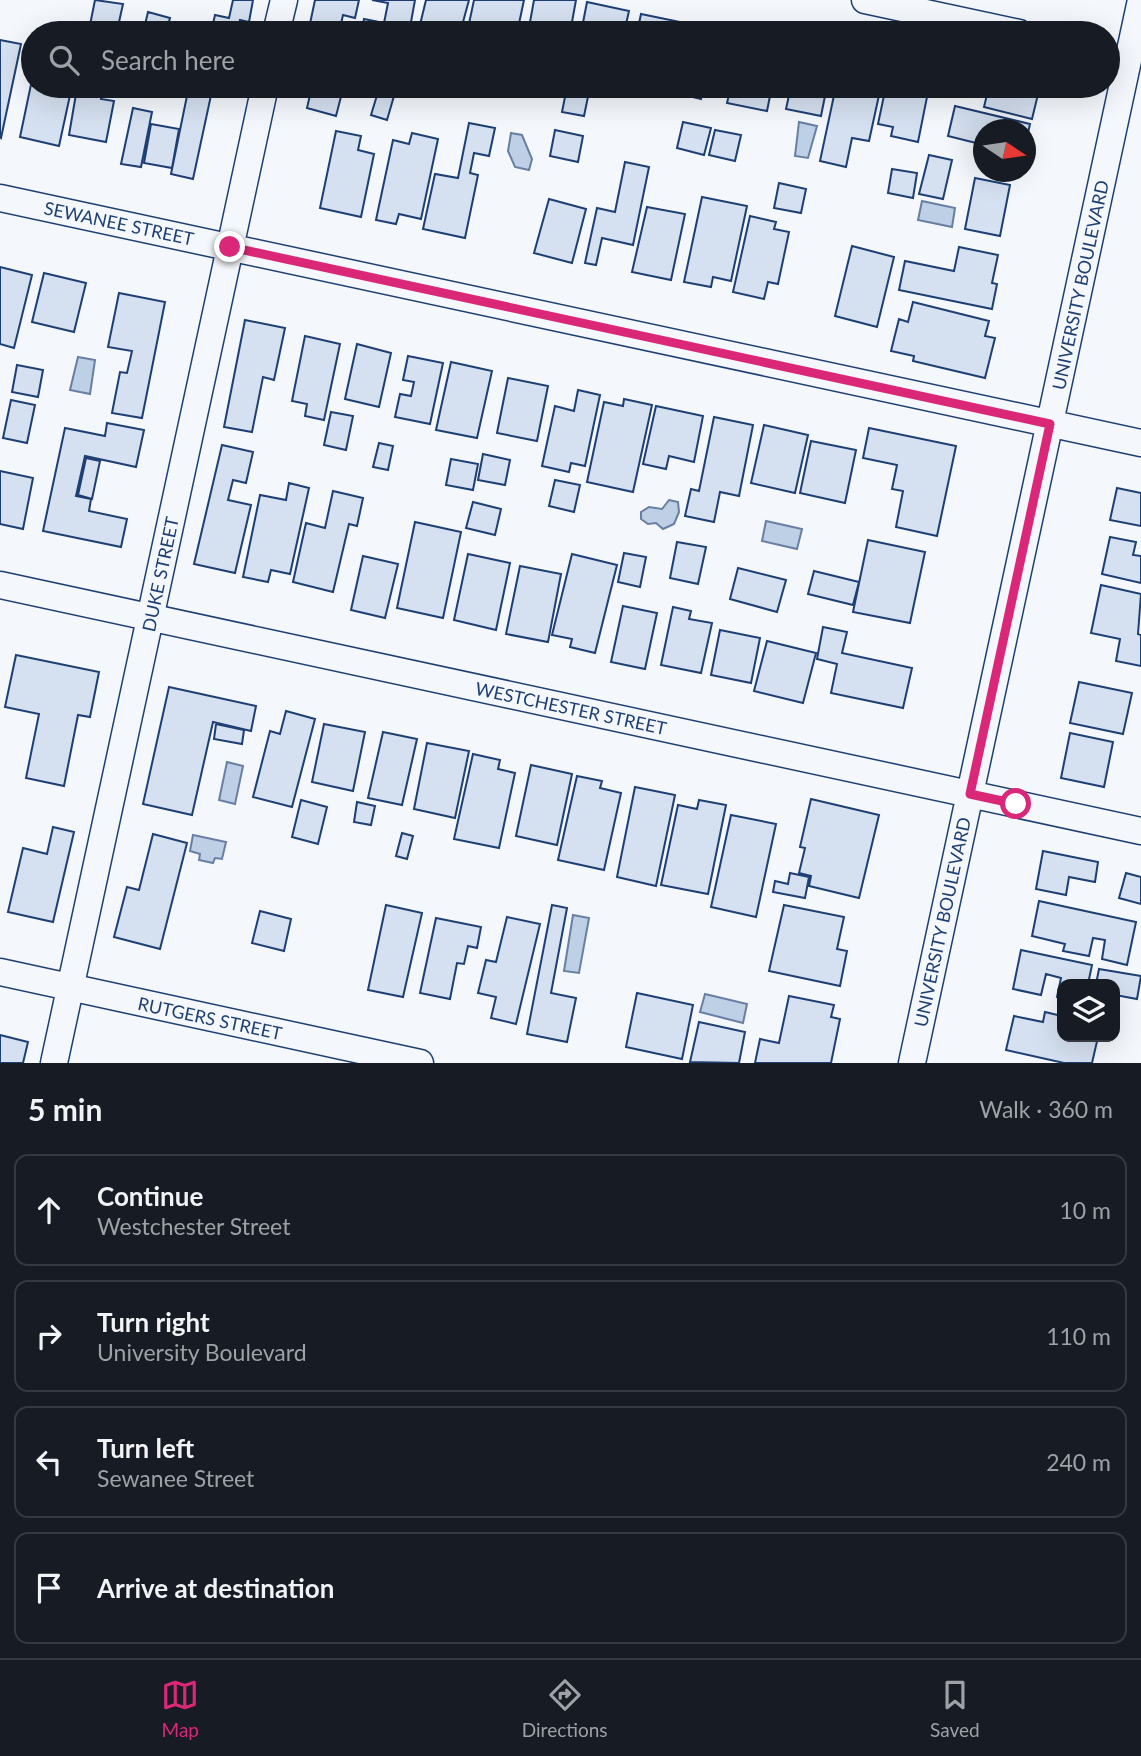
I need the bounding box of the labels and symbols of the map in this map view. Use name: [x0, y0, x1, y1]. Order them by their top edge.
north arrow: [973, 119, 1036, 182]
street label: UNIVERSITY BOULEVARD: [1047, 178, 1113, 392]
street label: SEWANEE STREET: [42, 196, 196, 250]
route end: [214, 231, 245, 262]
street label: DUKE STREET: [137, 514, 183, 633]
street label: WESTCHESTER STREET: [473, 677, 669, 739]
route start: [1000, 788, 1031, 819]
street label: UNIVERSITY BOULEVARD: [909, 815, 975, 1029]
street label: RUTGERS STREET: [136, 992, 284, 1044]

